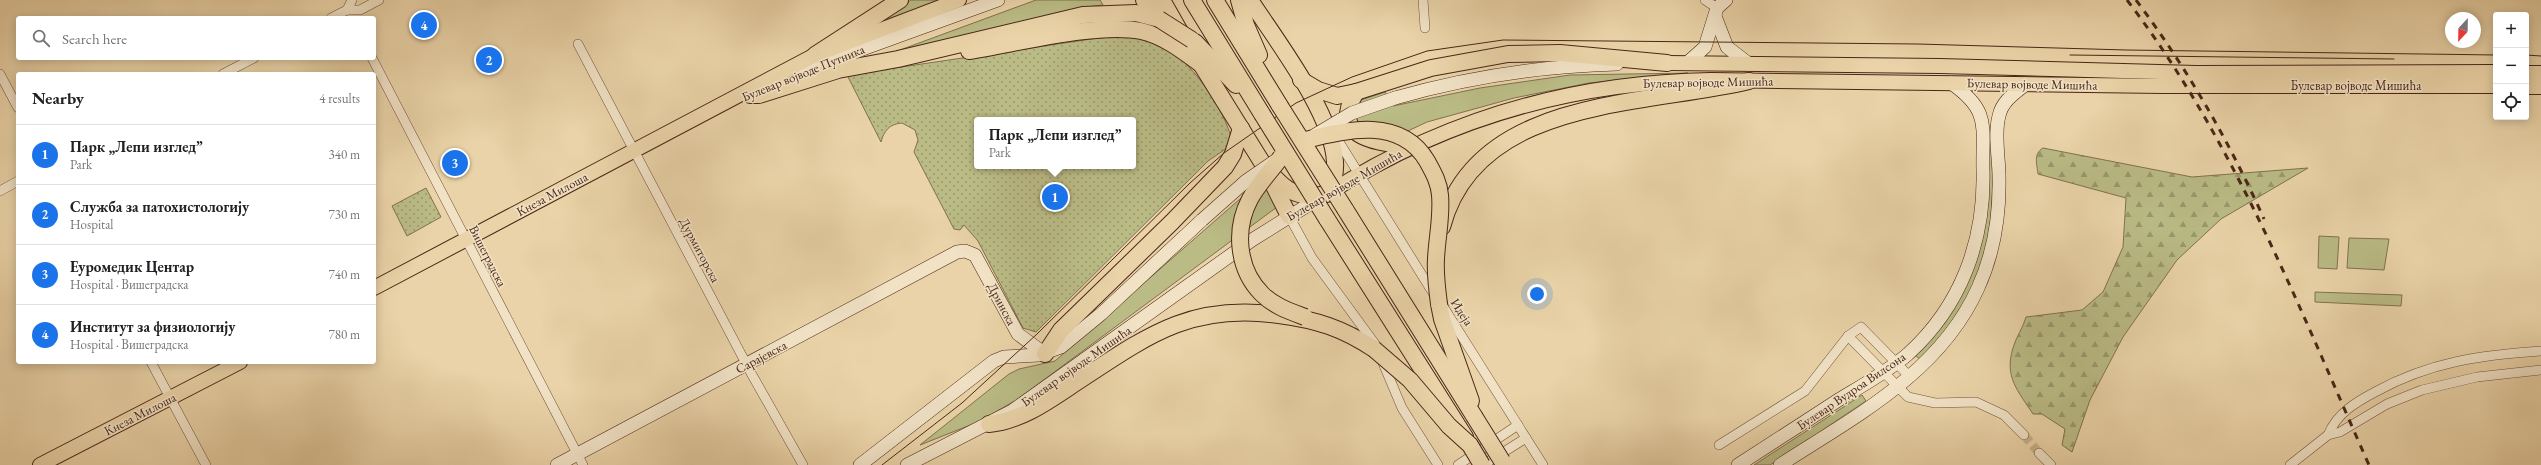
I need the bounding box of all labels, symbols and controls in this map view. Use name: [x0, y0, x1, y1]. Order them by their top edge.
pin: 4: [411, 10, 437, 40]
north arrow: [2445, 12, 2481, 48]
map controls: [2493, 12, 2529, 120]
button: +: [2493, 12, 2529, 48]
search box: [16, 16, 376, 60]
icon: search: [30, 27, 52, 49]
text: Search here: [62, 29, 127, 48]
street label: Булевар војводе Путника: [739, 40, 868, 105]
pin: 2: [476, 45, 502, 75]
button: −: [2493, 48, 2529, 84]
street label: Булевар војводе Мишића: [1642, 72, 1774, 92]
street label: Булевар војводе Мишића: [1966, 74, 2098, 94]
street label: Булевар војводе Мишића: [2291, 77, 2422, 94]
button: locate: [2493, 84, 2529, 120]
text: Nearby: [32, 87, 84, 109]
text: 4 results: [319, 90, 360, 107]
popup: [974, 117, 1136, 169]
text: Парк „Лепи изглед”: [989, 125, 1121, 144]
text: Парк „Лепи изглед”: [70, 137, 203, 156]
text: Park: [989, 144, 1011, 161]
street label: Булевар војводе Мишића: [1283, 145, 1406, 225]
text: 1: [42, 146, 48, 163]
text: 340 m: [329, 146, 360, 163]
pin: 3: [442, 148, 468, 178]
text: Park: [70, 156, 92, 173]
street label: Кнеза Милоша: [513, 168, 591, 220]
pin: 1: [1042, 182, 1068, 212]
text: Служба за патохистологију: [70, 197, 249, 216]
text: 2: [42, 206, 48, 223]
text: 730 m: [329, 206, 360, 223]
street label: Дурмиторска: [676, 215, 725, 286]
text: Hospital: [70, 216, 114, 233]
street label: Вишеградска: [465, 222, 511, 290]
text: Еуромедик Центар: [70, 257, 194, 276]
text: 3: [42, 266, 48, 283]
text: 740 m: [329, 266, 360, 283]
text: Hospital · Вишеградска: [70, 276, 188, 293]
street label: Дринска: [984, 280, 1021, 329]
your location: [1527, 284, 1547, 304]
street label: Идеја: [1447, 295, 1478, 330]
text: Институт за физиологију: [70, 317, 235, 336]
street label: Булевар војводе Мишића: [1018, 321, 1135, 410]
text: 4: [42, 326, 48, 343]
text: 780 m: [329, 326, 360, 343]
text: Hospital · Вишеградска: [70, 336, 188, 353]
street label: Сарајевска: [732, 336, 790, 378]
street label: Булевар Вудроа Вилсона: [1793, 348, 1910, 434]
street label: Кнеза Милоша: [101, 388, 180, 439]

